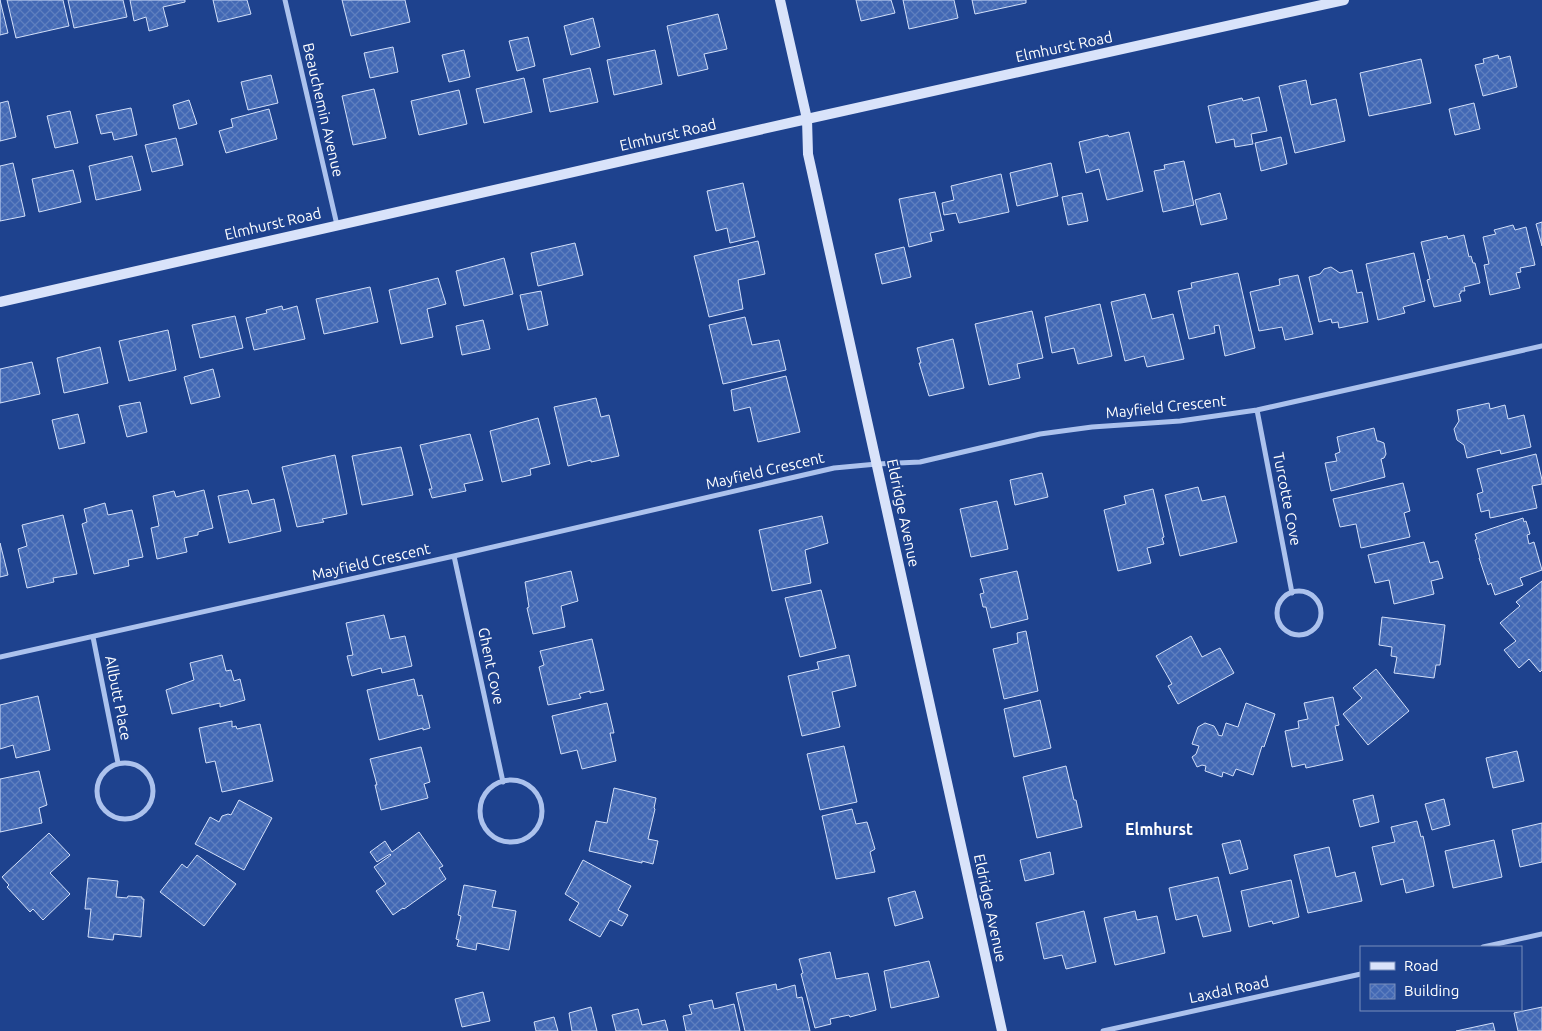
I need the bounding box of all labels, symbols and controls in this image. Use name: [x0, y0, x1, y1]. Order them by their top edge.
street label: Elmhurst Road: [1014, 28, 1114, 65]
street label: Beauchemin Avenue: [300, 41, 347, 179]
street label: Elmhurst Road: [618, 115, 718, 154]
street label: Elmhurst Road: [223, 204, 323, 243]
street label: Mayfield Crescent: [1105, 392, 1227, 421]
street label: Mayfield Crescent: [704, 449, 826, 492]
street label: Turcotte Cove: [1270, 451, 1305, 547]
street label: Eldridge Avenue: [884, 457, 923, 569]
street label: Mayfield Crescent: [310, 540, 432, 583]
street label: Ghent Cove: [475, 626, 508, 706]
street label: Allbutt Place: [102, 654, 135, 742]
district label: Elmhurst: [1125, 820, 1193, 838]
street label: Eldridge Avenue: [971, 852, 1010, 964]
legend: [1360, 946, 1522, 1011]
text: Road: [1404, 957, 1439, 974]
street label: Laxdal Road: [1187, 973, 1270, 1006]
text: Building: [1404, 982, 1459, 999]

